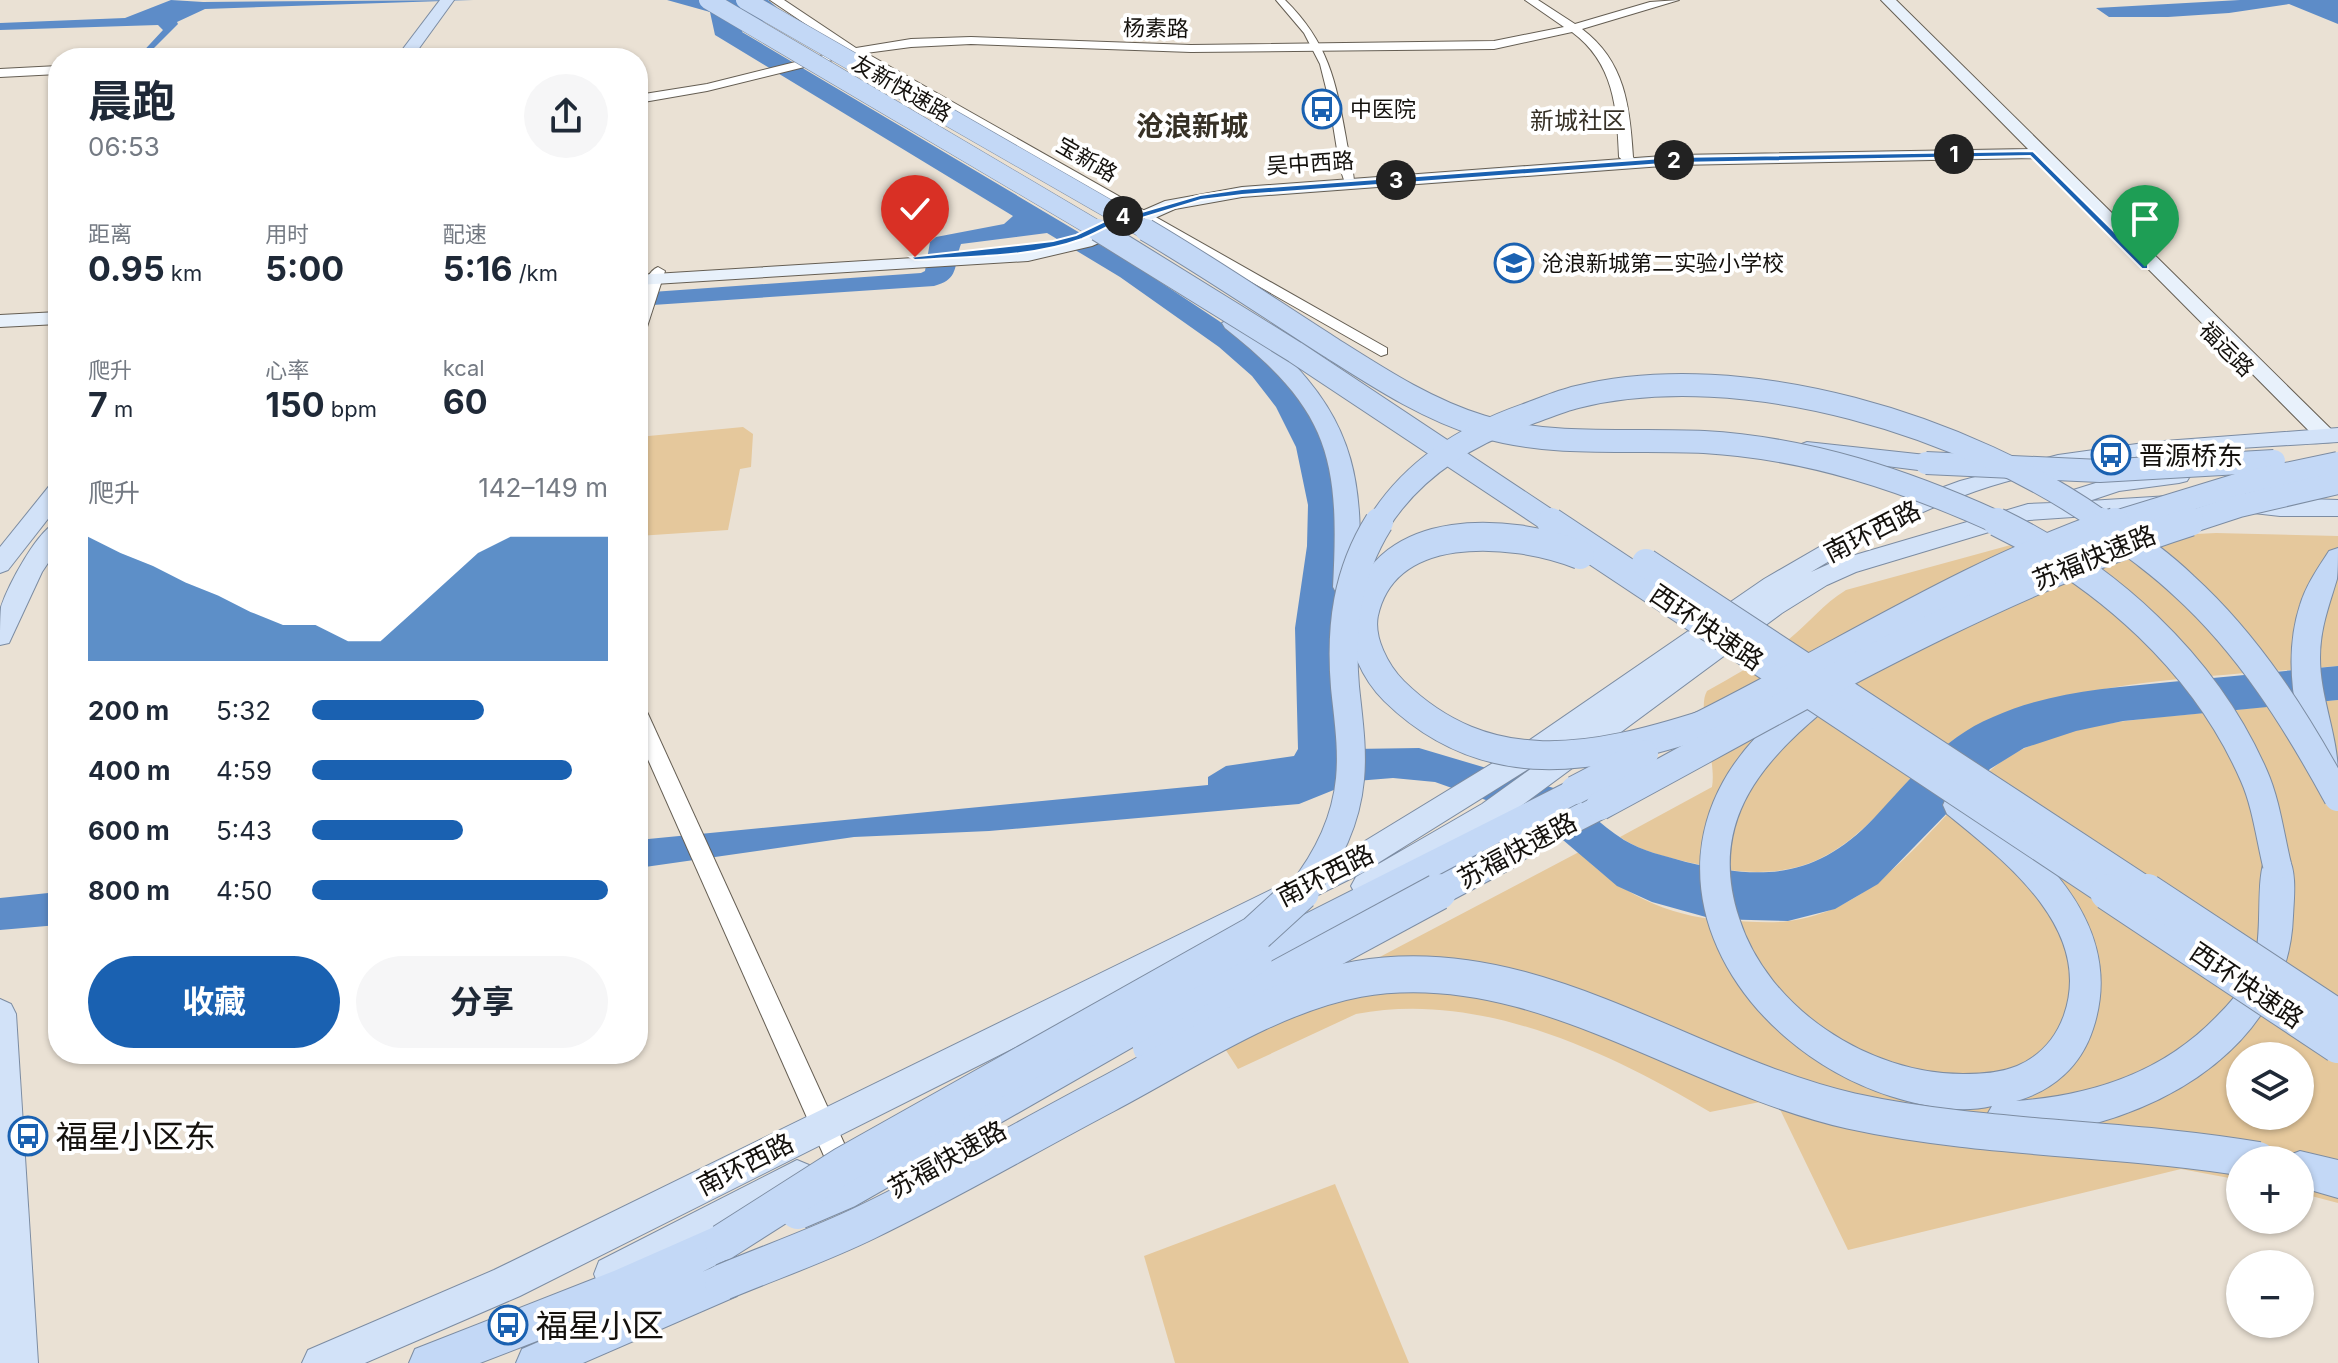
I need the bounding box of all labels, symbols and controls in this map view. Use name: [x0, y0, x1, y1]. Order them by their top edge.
street label: 杨素路: [1123, 14, 1189, 42]
street label: 友新快速路: [848, 49, 956, 127]
text: 晨跑: [88, 74, 176, 128]
button: share: [524, 74, 608, 158]
bus stop icon: 中医院: [1301, 88, 1343, 130]
place label: 中医院: [1350, 96, 1416, 122]
district label: 新城社区: [1530, 106, 1626, 135]
district label: 沧浪新城: [1136, 109, 1248, 143]
text: 06:53: [88, 131, 160, 162]
street label: 宝新路: [1052, 131, 1122, 187]
pin: 1: [1934, 134, 1974, 174]
pin: 2: [1654, 140, 1694, 180]
text: 1: [1949, 141, 1959, 167]
street label: 吴中西路: [1265, 147, 1355, 179]
text: 2: [1667, 147, 1681, 173]
pin: 3: [1376, 160, 1416, 200]
text: 3: [1389, 167, 1403, 193]
pin: [881, 175, 949, 257]
pin: [2111, 185, 2179, 267]
icon: check: [893, 187, 937, 231]
pin: 4: [1103, 196, 1143, 236]
icon: arrive: [2123, 197, 2167, 241]
text: 4: [1116, 203, 1130, 229]
text: 距离: [88, 221, 132, 247]
text: 用时: [265, 221, 309, 247]
text: 配速: [443, 221, 487, 247]
school or university icon: 沧浪新城第二实验小学校: [1493, 242, 1535, 284]
text: 0.95: [88, 248, 165, 289]
text: 5:00: [265, 248, 344, 289]
text: 5:16: [443, 248, 512, 289]
place label: 沧浪新城第二实验小学校: [1542, 250, 1784, 276]
text: km: [165, 260, 202, 286]
text: /km: [512, 260, 558, 286]
street label: 福运路: [2194, 316, 2260, 382]
text: kcal: [443, 355, 485, 381]
text: 爬升: [88, 357, 132, 383]
text: 心率: [265, 357, 309, 383]
text: 60: [443, 381, 488, 422]
text: 7: [88, 384, 108, 425]
text: 150: [265, 384, 325, 425]
text: m: [108, 396, 133, 422]
text: bpm: [325, 396, 377, 422]
bus stop icon: 晋源桥东: [2090, 434, 2132, 476]
place label: 晋源桥东: [2139, 440, 2243, 471]
text: 142–149 m: [478, 472, 608, 503]
text: 爬升: [88, 477, 140, 508]
street label: 南环西路: [1819, 494, 1925, 568]
street label: 苏福快速路: [2028, 518, 2160, 596]
street label: 西环快速路: [1644, 578, 1770, 676]
text: 200 m: [88, 695, 169, 726]
text: 5:32: [216, 695, 271, 726]
text: 400 m: [88, 755, 171, 786]
text: 4:59: [216, 755, 272, 786]
street label: 苏福快速路: [1452, 806, 1582, 894]
text: 600 m: [88, 815, 170, 846]
text: 5:43: [216, 815, 272, 846]
street label: 南环西路: [1272, 838, 1378, 912]
text: 800 m: [88, 875, 170, 906]
text: 4:50: [216, 875, 273, 906]
street label: 西环快速路: [2184, 936, 2310, 1034]
button: 收藏: [88, 956, 340, 1048]
button: 分享: [356, 956, 608, 1048]
map controls: [2226, 1042, 2314, 1338]
button: layers: [2226, 1042, 2314, 1130]
street label: 苏福快速路: [883, 1114, 1011, 1204]
bus stop icon: 福星小区东: [7, 1115, 49, 1157]
place label: 福星小区东: [56, 1117, 216, 1156]
street label: 南环西路: [692, 1127, 798, 1201]
button: +: [2226, 1146, 2314, 1234]
button: −: [2226, 1250, 2314, 1338]
bus stop icon: 福星小区: [487, 1304, 529, 1346]
place label: 福星小区: [536, 1306, 664, 1345]

